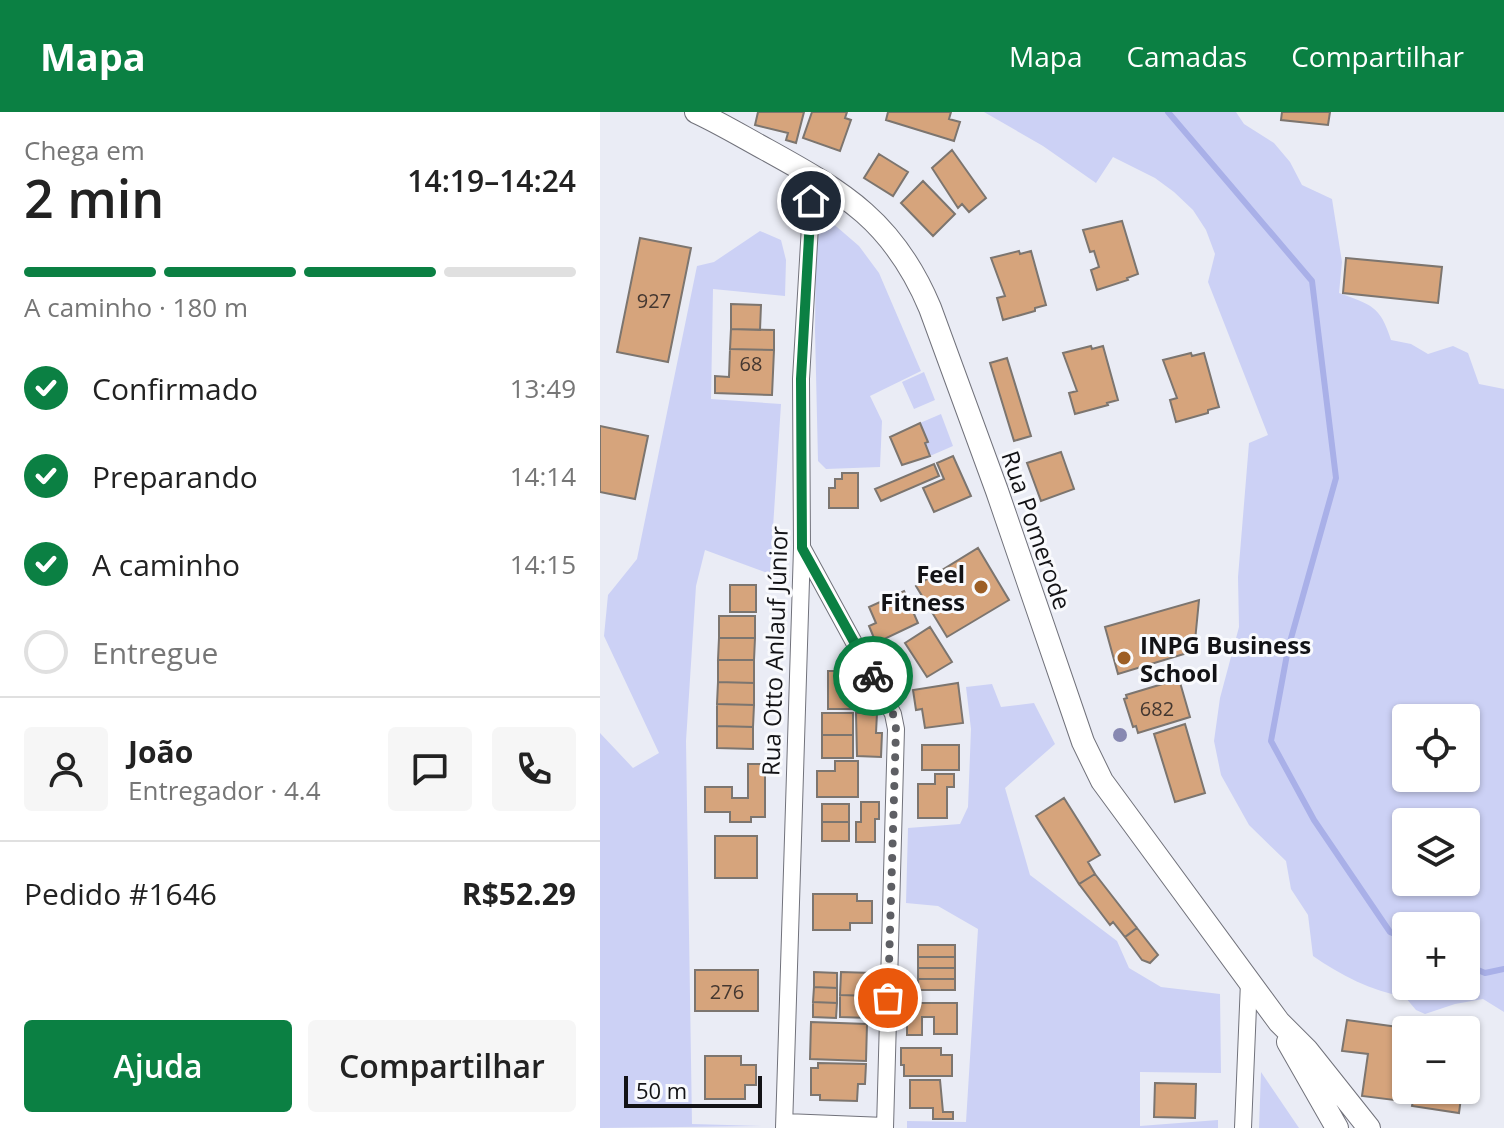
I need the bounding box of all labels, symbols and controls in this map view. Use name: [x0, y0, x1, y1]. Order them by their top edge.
text: Mapa: [40, 30, 146, 82]
text: Mapa: [1009, 37, 1082, 75]
text: Camadas: [1126, 37, 1247, 75]
text: Compartilhar: [1291, 37, 1464, 75]
text: Chega em: [24, 132, 145, 168]
text: 14:19–14:24: [407, 160, 576, 201]
text: 2 min: [24, 162, 164, 233]
pin: [777, 167, 845, 235]
icon: home: [789, 179, 833, 223]
house number: 927: [637, 287, 671, 314]
text: A caminho · 180 m: [24, 289, 248, 325]
house number: 68: [740, 350, 762, 377]
icon: check: [24, 366, 68, 410]
text: Confirmado: [92, 368, 258, 409]
text: 13:49: [510, 370, 576, 406]
street label: Rua Pomerode: [994, 446, 1080, 614]
icon: check: [24, 454, 68, 498]
text: Preparando: [92, 456, 258, 497]
text: 14:14: [510, 458, 576, 494]
street label: Rua Otto Anlauf Júnior: [753, 525, 795, 777]
icon: check: [24, 542, 68, 586]
text: A caminho: [92, 544, 240, 585]
text: 14:15: [510, 546, 576, 582]
place label: Feel Fitness: [880, 557, 965, 618]
marker: Feel Fitness: [972, 578, 990, 596]
place label: INPG Business School: [1140, 628, 1311, 689]
text: Entregue: [92, 632, 218, 673]
courier: [833, 636, 913, 716]
marker: INPG Business School: [1115, 649, 1133, 667]
icon: bike: [851, 654, 895, 698]
house number: 682: [1140, 695, 1174, 722]
map controls: [1392, 704, 1480, 1104]
button: locate: [1392, 704, 1480, 792]
button: person: [24, 727, 108, 811]
button: chat: [388, 727, 472, 811]
button: phone: [492, 727, 576, 811]
text: João: [128, 731, 193, 772]
text: Entregador · 4.4: [128, 772, 321, 808]
button: layers: [1392, 808, 1480, 896]
text: Pedido #1646: [24, 873, 217, 914]
text: R$52.29: [462, 873, 576, 914]
button: +: [1392, 912, 1480, 1000]
pin: [854, 964, 922, 1032]
icon: bag: [866, 976, 910, 1020]
house number: 276: [710, 978, 744, 1005]
button: −: [1392, 1016, 1480, 1104]
button: Ajuda: [24, 1020, 292, 1112]
button: Compartilhar: [308, 1020, 576, 1112]
scale bar: [624, 1072, 762, 1108]
text: 50 m: [636, 1075, 687, 1105]

